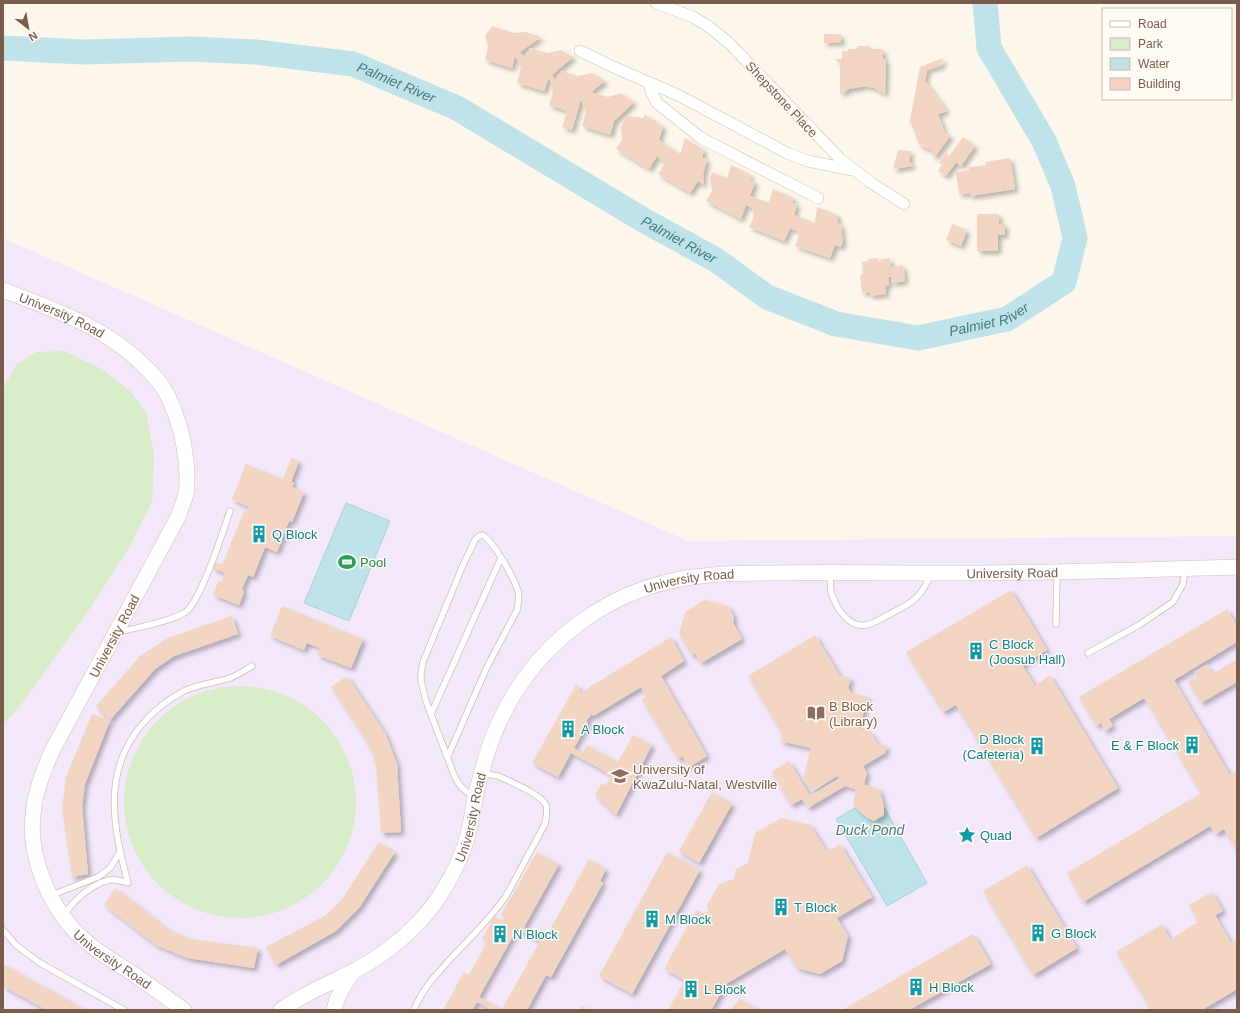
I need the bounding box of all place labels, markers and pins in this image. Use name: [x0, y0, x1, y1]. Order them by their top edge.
building icon: Q Block: [249, 524, 269, 544]
place label: Q Block: [272, 527, 318, 542]
sports icon: Pool: [337, 552, 357, 572]
place label: Pool: [360, 555, 386, 570]
place label: C Block (Joosub Hall): [989, 637, 1066, 667]
building icon: C Block (Joosub Hall): [966, 641, 986, 661]
place label: B Block (Library): [829, 699, 877, 729]
library icon: B Block (Library): [806, 703, 826, 723]
building icon: A Block: [558, 719, 578, 739]
place label: A Block: [581, 722, 625, 737]
place label: D Block (Cafeteria): [963, 732, 1024, 762]
building icon: E & F Block: [1182, 735, 1202, 755]
building icon: D Block (Cafeteria): [1027, 736, 1047, 756]
place label: E & F Block: [1111, 738, 1179, 753]
place label: University of KwaZulu-Natal, Westville: [633, 762, 777, 792]
school or university icon: University of KwaZulu-Natal, Westville: [610, 766, 630, 786]
place icon: Quad: [957, 825, 977, 845]
place label: Quad: [980, 828, 1012, 843]
building icon: T Block: [771, 897, 791, 917]
place label: T Block: [794, 900, 838, 915]
building icon: M Block: [642, 909, 662, 929]
place label: M Block: [665, 912, 712, 927]
building icon: G Block: [1028, 923, 1048, 943]
building icon: N Block: [490, 924, 510, 944]
place label: G Block: [1051, 926, 1097, 941]
place label: N Block: [513, 927, 558, 942]
building icon: H Block: [906, 977, 926, 997]
building icon: L Block: [681, 979, 701, 999]
place label: H Block: [929, 980, 974, 995]
place label: L Block: [704, 982, 747, 997]

